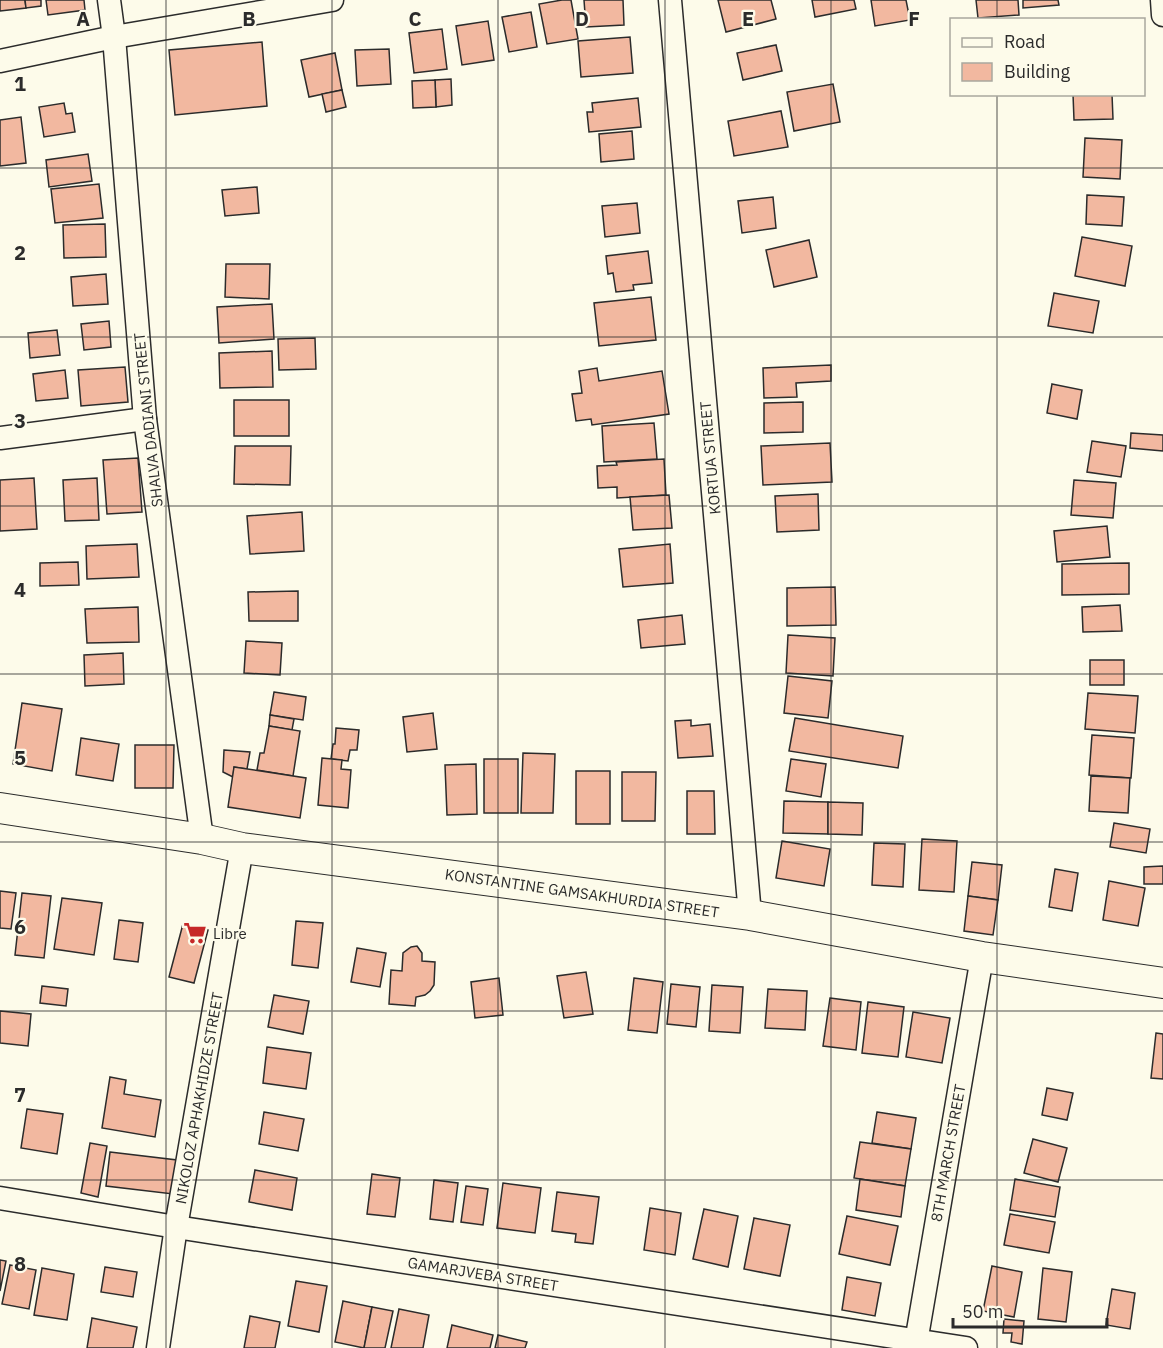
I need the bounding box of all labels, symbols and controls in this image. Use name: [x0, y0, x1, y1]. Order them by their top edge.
text: A: [76, 5, 90, 32]
text: B: [242, 5, 256, 32]
text: C: [408, 5, 422, 32]
text: D: [575, 5, 589, 32]
text: E: [742, 5, 754, 32]
text: F: [908, 5, 920, 32]
legend: [950, 18, 1145, 96]
text: Road: [1004, 30, 1045, 53]
text: Building: [1004, 60, 1071, 83]
text: 1: [14, 70, 26, 97]
text: 2: [14, 239, 26, 266]
street label: SHALVA DADIANI STREET: [129, 331, 167, 508]
street label: KORTUA STREET: [696, 400, 724, 515]
text: 3: [14, 407, 26, 434]
text: 4: [14, 576, 26, 603]
text: 5: [14, 744, 26, 771]
street label: KONSTANTINE GAMSAKHURDIA STREET: [444, 864, 721, 922]
text: 6: [14, 913, 26, 940]
supermarket icon: Libre: [182, 920, 208, 946]
place label: Libre: [213, 924, 247, 943]
street label: NIKOLOZ APHAKHIDZE STREET: [171, 990, 227, 1205]
text: 7: [14, 1081, 26, 1108]
street label: 8TH MARCH STREET: [927, 1082, 970, 1223]
text: 8: [14, 1250, 26, 1277]
street label: GAMARJVEBA STREET: [406, 1253, 560, 1295]
scale bar: [953, 1291, 1108, 1329]
text: 50 m: [962, 1300, 1004, 1323]

